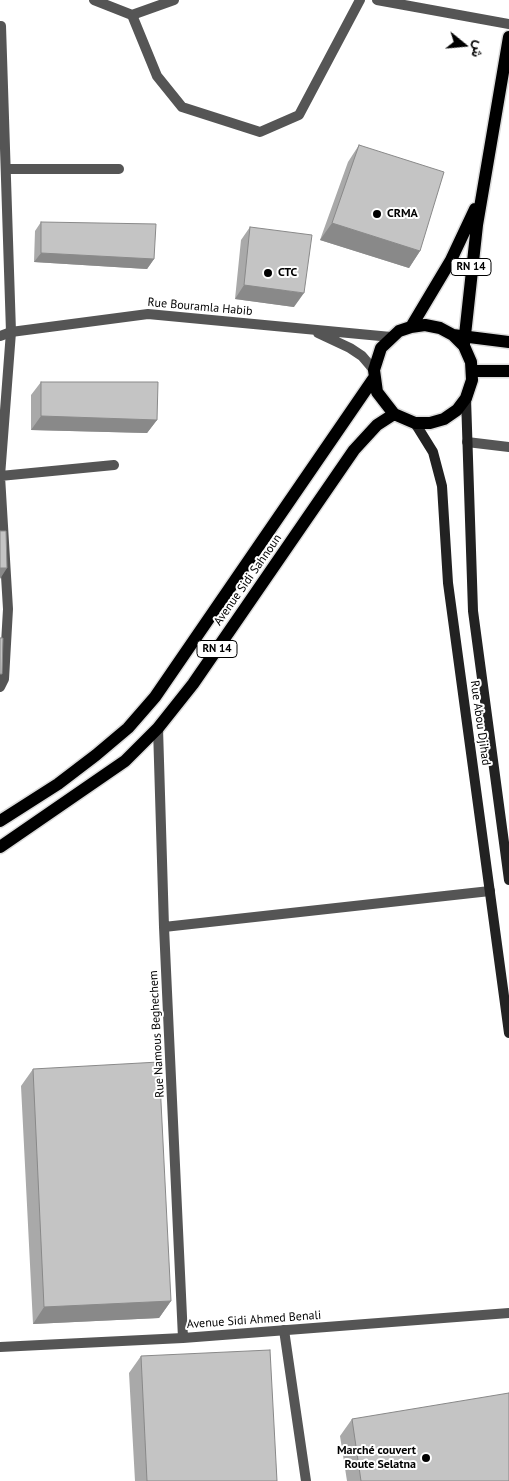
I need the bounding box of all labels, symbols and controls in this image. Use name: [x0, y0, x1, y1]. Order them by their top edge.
north arrow: [439, 20, 489, 70]
text: ش: [467, 39, 489, 60]
place label: CRMA: [387, 207, 418, 221]
marker: CRMA: [371, 208, 383, 220]
road number: RN 14: [451, 258, 491, 276]
place label: CTC: [278, 266, 297, 280]
marker: CTC: [262, 267, 274, 279]
street label: Rue Bouramla Habib: [147, 295, 253, 319]
street label: Avenue Sidi Sahnoun: [211, 532, 285, 628]
road number: RN 14: [197, 641, 237, 658]
street label: Rue Abou Djihad: [467, 680, 493, 766]
street label: Rue Namous Beghechem: [146, 970, 168, 1098]
street label: Avenue Sidi Ahmed Benali: [186, 1308, 322, 1332]
place label: Marché couvert Route Selatna: [337, 1444, 416, 1472]
marker: Marché couvert Route Selatna: [420, 1452, 432, 1464]

